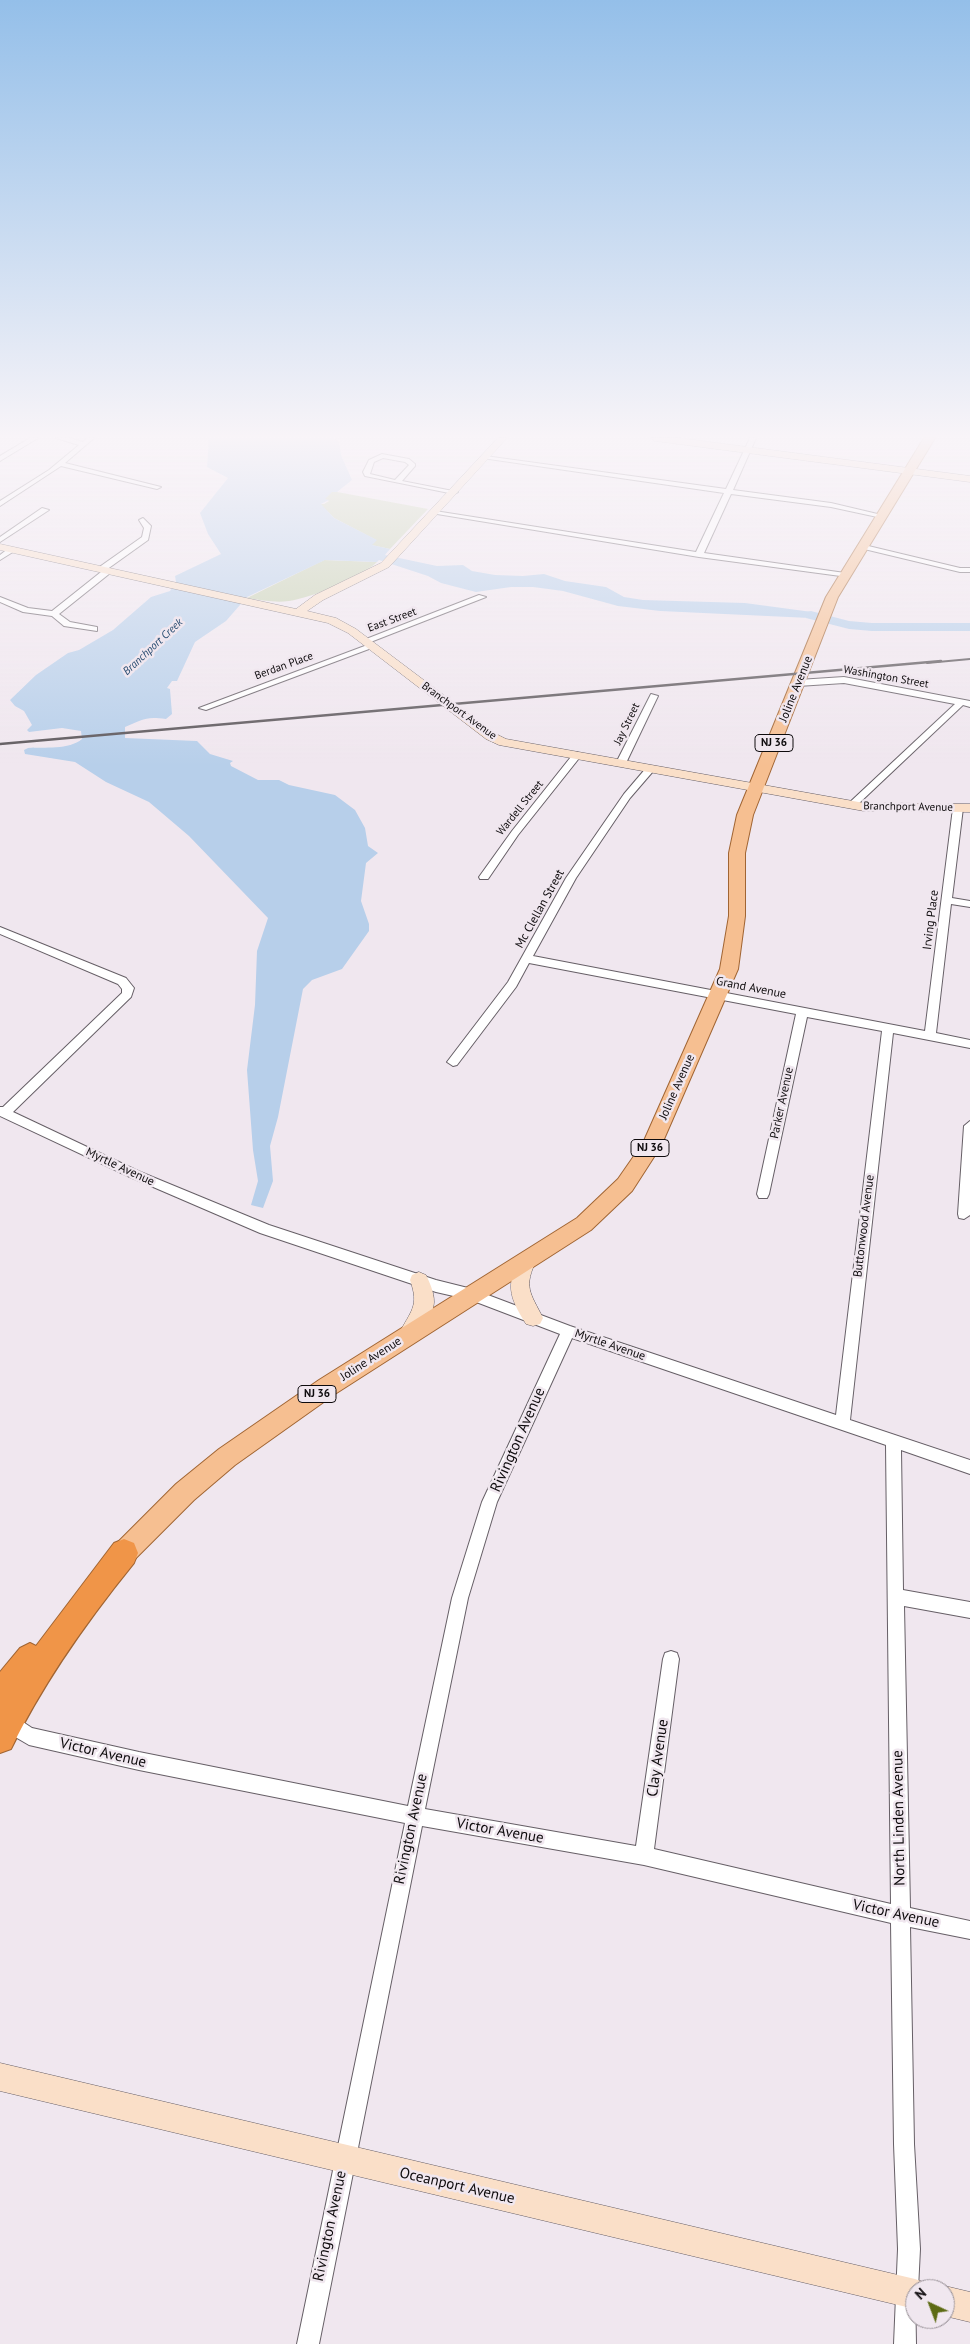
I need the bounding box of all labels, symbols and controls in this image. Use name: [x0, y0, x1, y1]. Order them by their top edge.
street label: East Street: [366, 605, 418, 635]
water label: Branchport Creek: [120, 616, 186, 678]
street label: Berdan Place: [253, 649, 315, 683]
street label: Joline Avenue: [776, 654, 816, 724]
street label: Washington Street: [842, 663, 930, 691]
street label: Branchport Avenue: [419, 679, 499, 743]
street label: Jay Street: [611, 701, 643, 747]
road number: NJ 36: [755, 734, 793, 751]
street label: Wardell Street: [494, 778, 546, 838]
street label: Branchport Avenue: [863, 800, 953, 814]
street label: Mc Clellan Street: [512, 867, 568, 951]
street label: Irving Place: [920, 889, 942, 951]
street label: Grand Avenue: [715, 974, 787, 1002]
street label: Joline Avenue: [656, 1052, 698, 1122]
street label: Parker Avenue: [767, 1066, 797, 1140]
road number: NJ 36: [631, 1140, 669, 1156]
street label: Myrtle Avenue: [83, 1145, 157, 1189]
street label: Buttonwood Avenue: [851, 1174, 877, 1278]
street label: Myrtle Avenue: [573, 1326, 647, 1364]
street label: Joline Avenue: [338, 1334, 404, 1384]
street label: Rivington Avenue: [487, 1385, 549, 1495]
road number: NJ 36: [298, 1386, 336, 1402]
street label: Clay Avenue: [644, 1718, 672, 1798]
street label: Victor Avenue: [58, 1734, 148, 1772]
street label: North Linden Avenue: [889, 1750, 909, 1886]
street label: Rivington Avenue: [391, 1772, 431, 1886]
street label: Victor Avenue: [455, 1814, 545, 1848]
street label: Victor Avenue: [851, 1896, 941, 1932]
street label: Oceanport Avenue: [398, 2164, 516, 2208]
street label: Rivington Avenue: [310, 2169, 350, 2283]
north arrow: [905, 2279, 955, 2329]
text: N: [911, 2284, 930, 2303]

